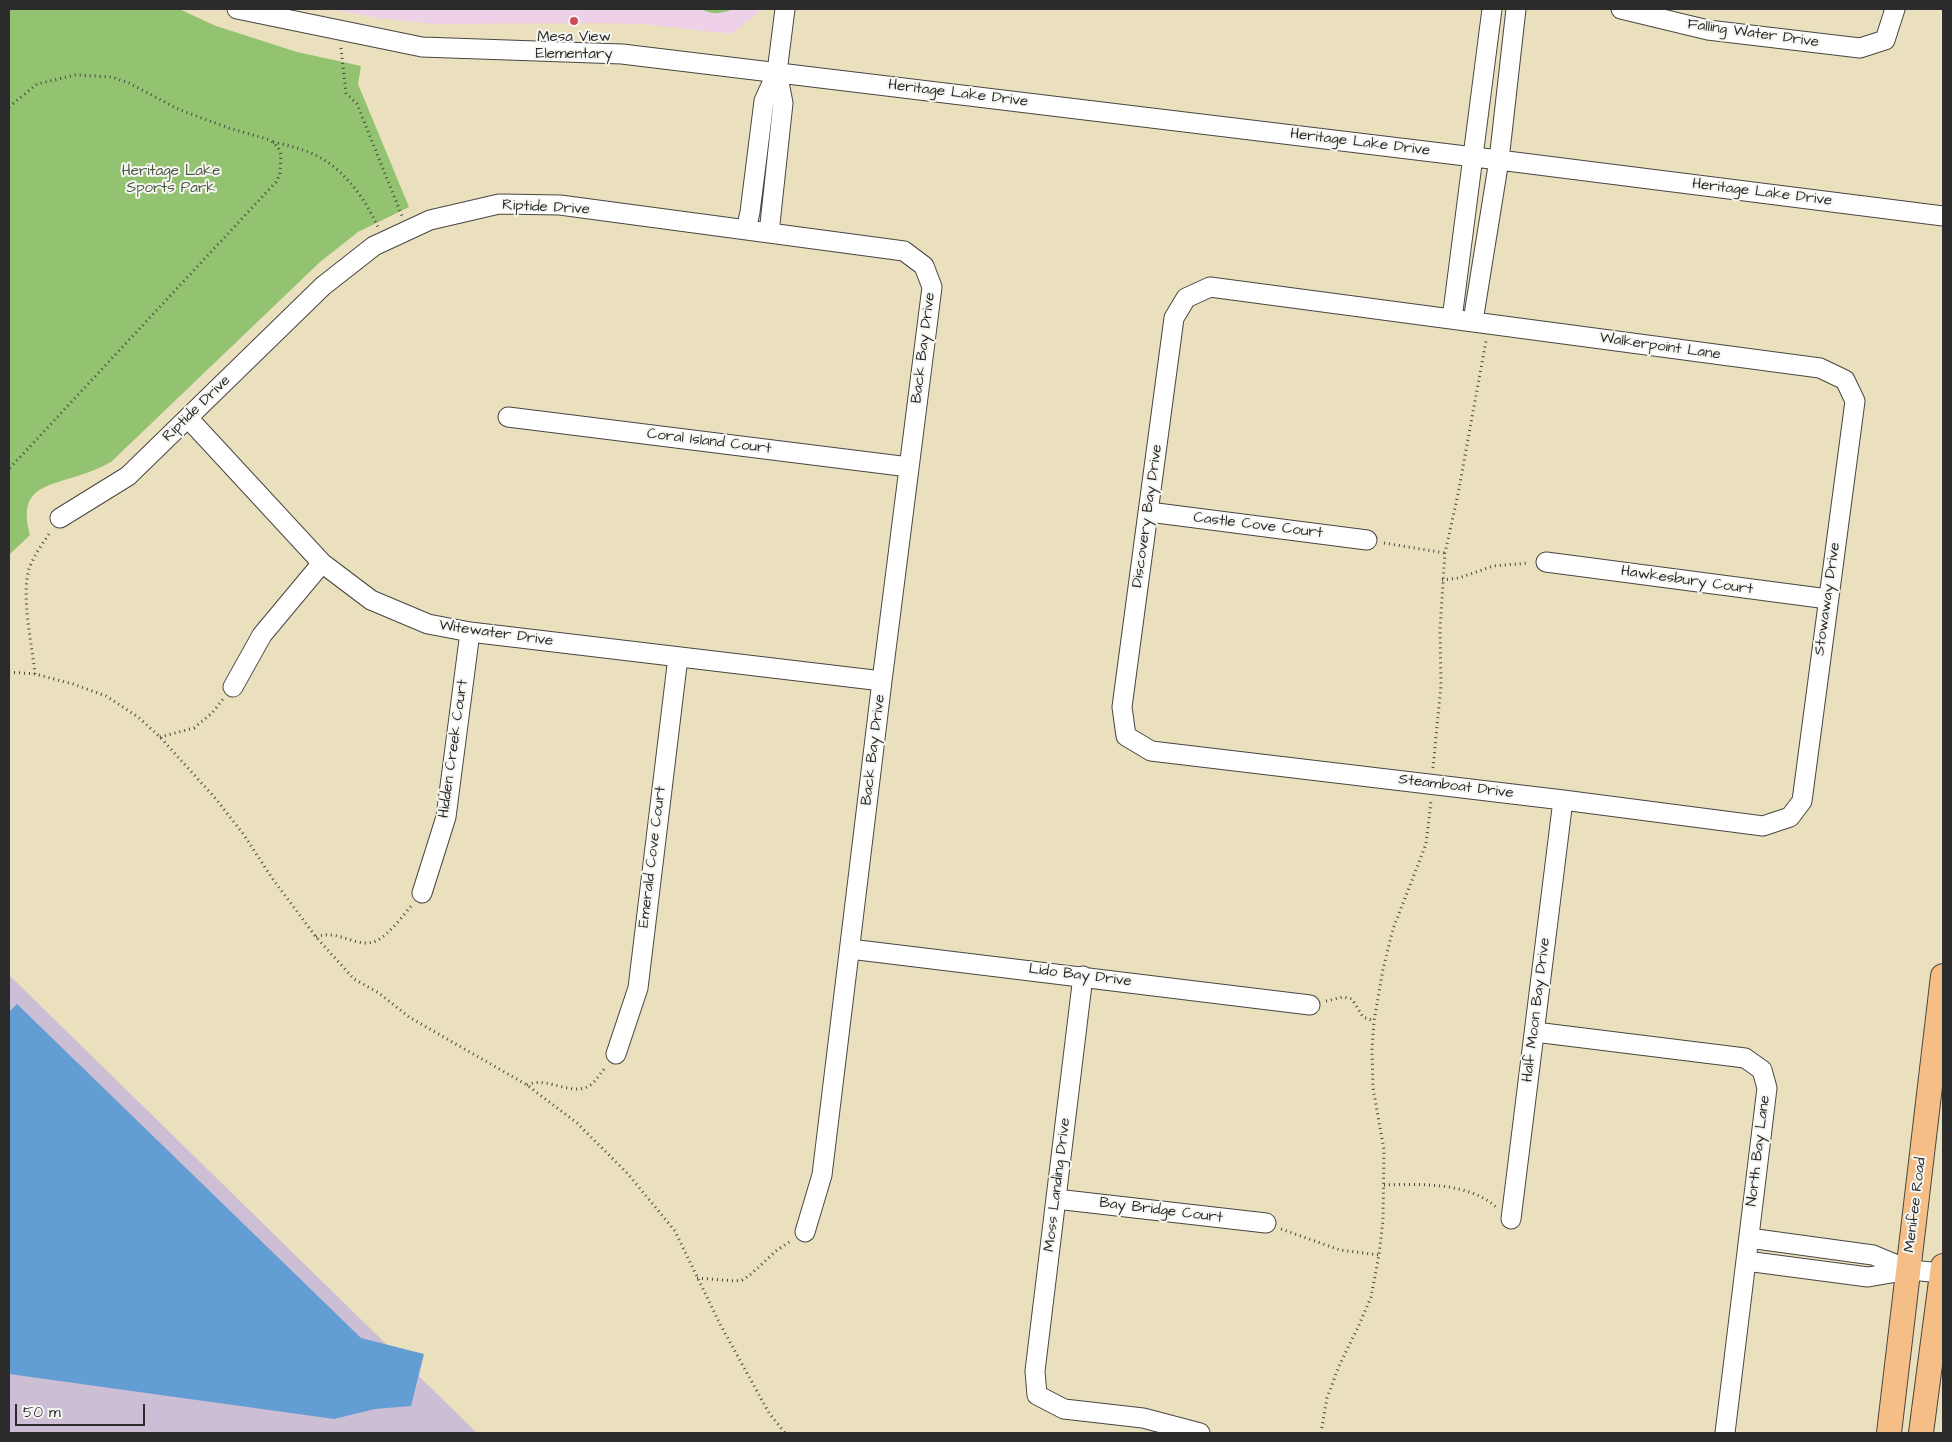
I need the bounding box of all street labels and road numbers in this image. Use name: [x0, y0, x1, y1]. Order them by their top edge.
street label: Falling Water Drive: [1686, 16, 1820, 52]
street label: Heritage Lake Drive: [887, 76, 1029, 112]
street label: Heritage Lake Drive: [1289, 125, 1431, 161]
street label: Heritage Lake Drive: [1691, 175, 1833, 211]
street label: Riptide Drive: [502, 197, 590, 219]
street label: Back Bay Drive: [908, 291, 940, 405]
street label: Walkerpoint Lane: [1598, 330, 1722, 364]
street label: Riptide Drive: [159, 372, 235, 446]
street label: Coral Island Court: [646, 425, 772, 459]
street label: Discovery Bay Drive: [1129, 443, 1167, 589]
street label: Castle Cove Court: [1192, 509, 1324, 543]
street label: Stowaway Drive: [1811, 541, 1845, 657]
street label: Hawkesbury Court: [1620, 563, 1754, 599]
street label: Witewater Drive: [438, 617, 554, 651]
street label: Hidden Creek Court: [435, 679, 473, 819]
street label: Back Bay Drive: [858, 693, 890, 807]
street label: Steamboat Drive: [1397, 771, 1515, 803]
street label: Emerald Cove Court: [635, 785, 671, 929]
street label: Half Moon Bay Drive: [1519, 937, 1555, 1083]
street label: Lido Bay Drive: [1028, 961, 1132, 991]
street label: North Bay Lane: [1743, 1094, 1775, 1208]
street label: Moss Landing Drive: [1041, 1117, 1075, 1253]
street label: Menifee Road: [1901, 1156, 1931, 1254]
street label: Bay Bridge Court: [1098, 1194, 1224, 1228]

